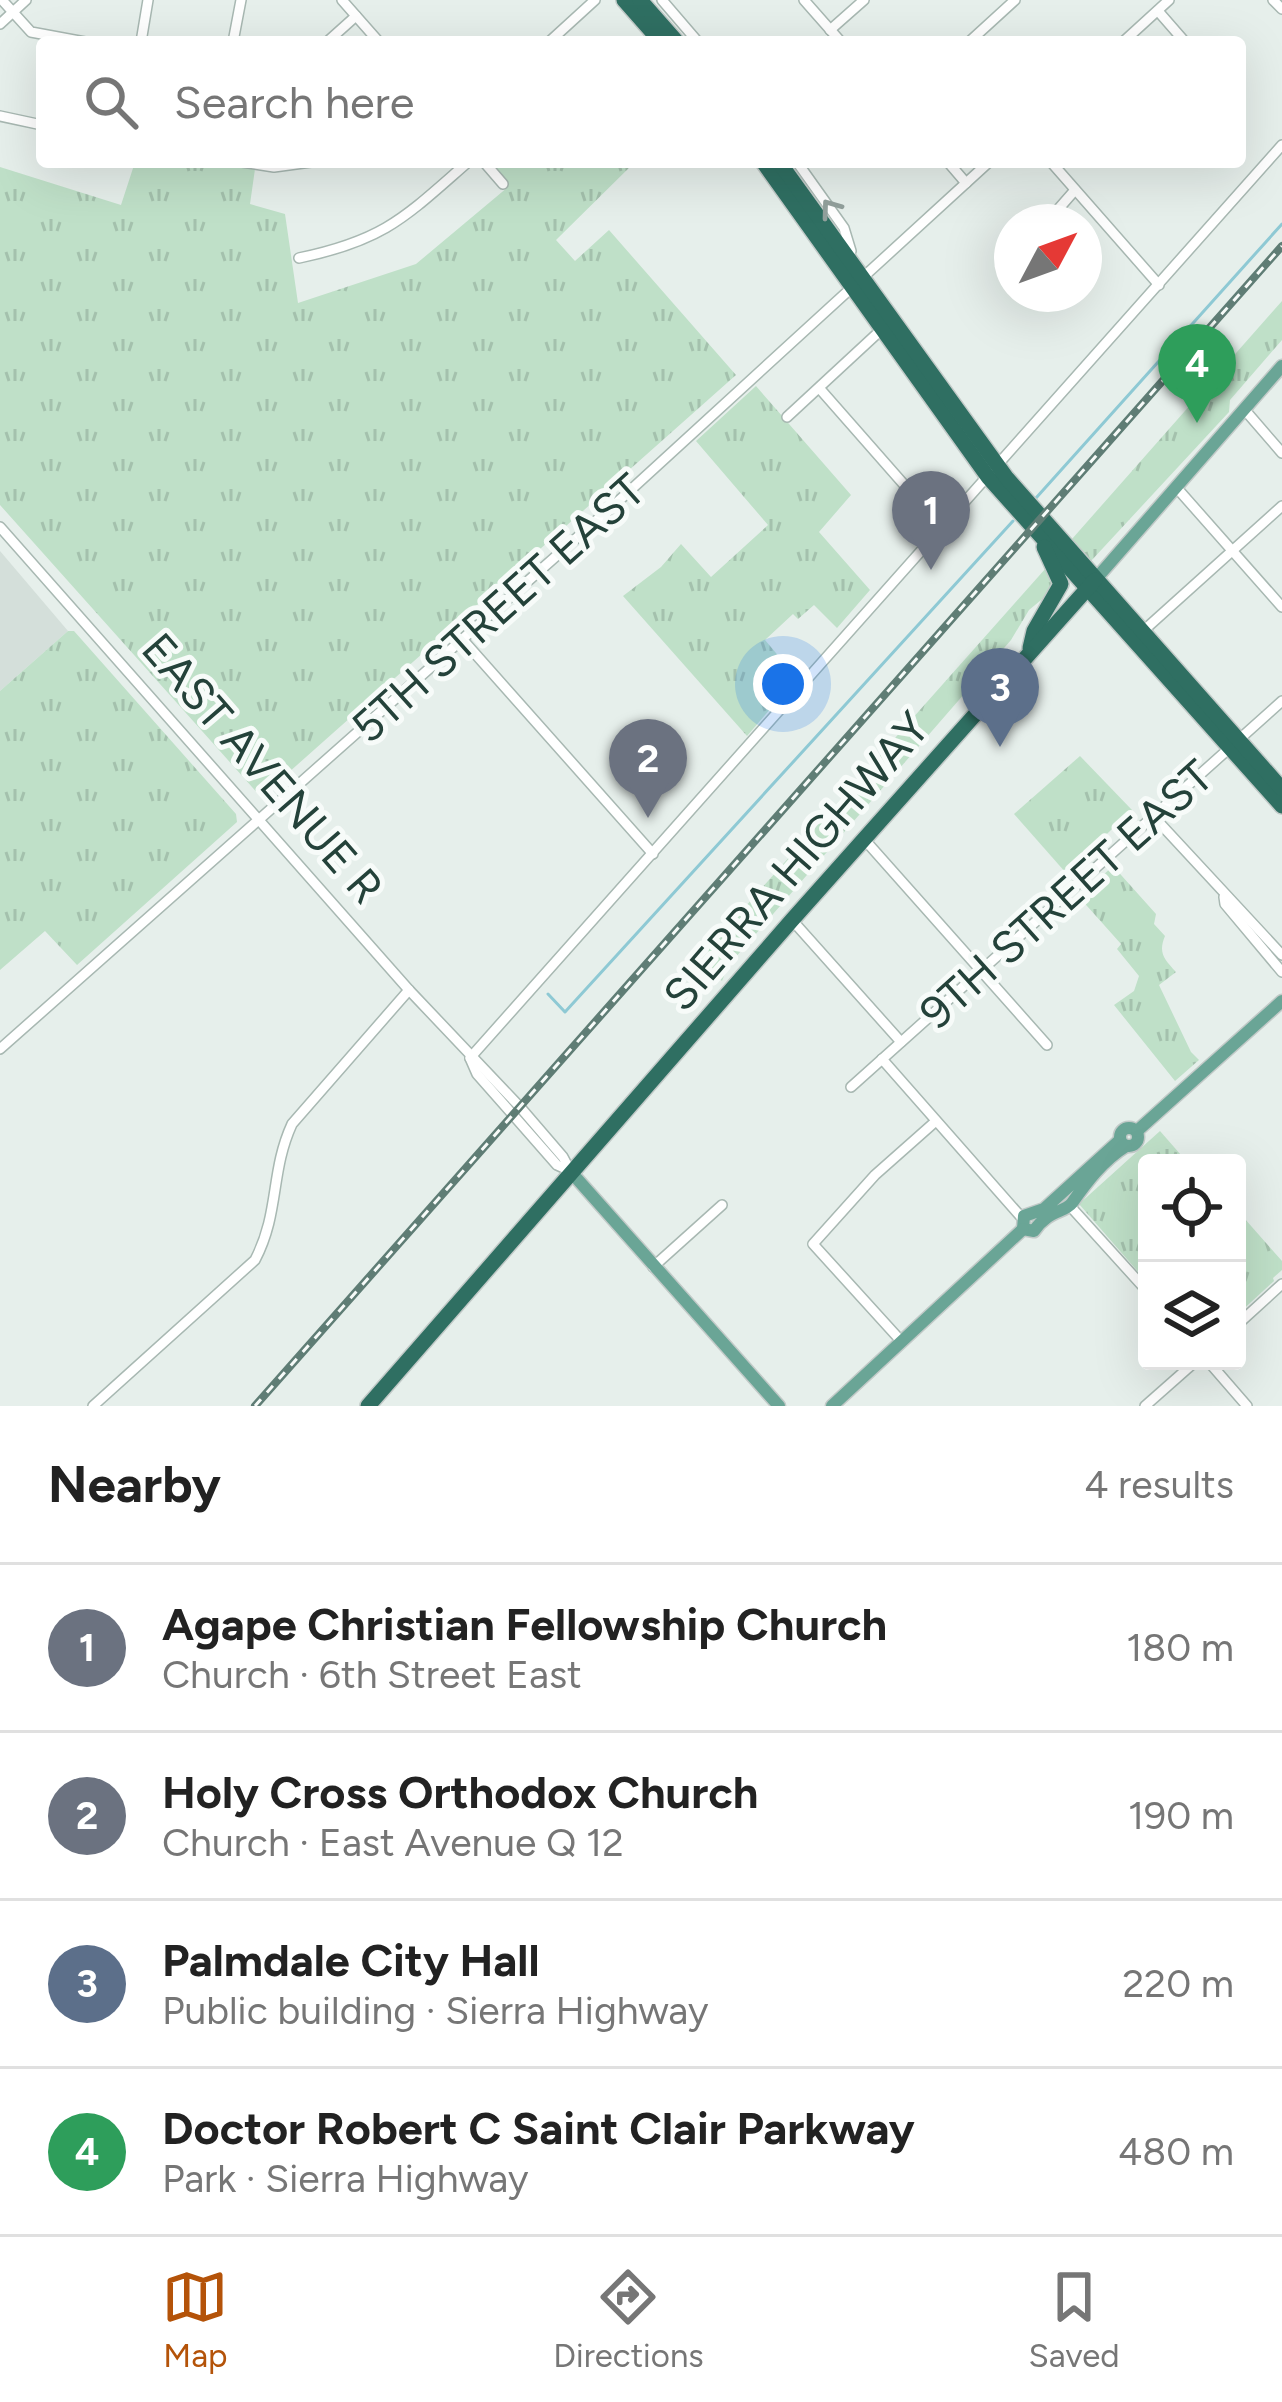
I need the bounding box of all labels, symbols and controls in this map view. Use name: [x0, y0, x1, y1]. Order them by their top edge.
search box: [36, 36, 1246, 168]
icon: search: [78, 69, 144, 135]
text: Search here: [174, 75, 414, 129]
one-way arrow: [822, 199, 844, 221]
north arrow: [994, 204, 1102, 312]
pin: 4: [1158, 324, 1236, 423]
street label: 5TH STREET EAST: [341, 462, 656, 754]
pin: 1: [892, 471, 970, 570]
street label: EAST AVENUE R: [131, 622, 395, 914]
pin: 3: [961, 648, 1039, 747]
your location: [753, 654, 813, 714]
street label: SIERRA HIGHWAY: [652, 701, 940, 1021]
pin: 2: [609, 719, 687, 818]
street label: 9TH STREET EAST: [909, 748, 1223, 1039]
map controls: [1138, 1154, 1246, 1370]
button: locate: [1138, 1154, 1246, 1262]
button: layers: [1138, 1262, 1246, 1370]
text: Nearby: [48, 1454, 221, 1515]
text: 4 results: [1084, 1461, 1234, 1508]
text: Agape Christian Fellowship Church: [162, 1597, 887, 1651]
text: 1: [79, 1624, 95, 1671]
text: 180 m: [1126, 1624, 1234, 1671]
text: Church · 6th Street East: [162, 1651, 582, 1698]
text: Holy Cross Orthodox Church: [162, 1765, 758, 1819]
text: 2: [76, 1792, 98, 1839]
text: 190 m: [1128, 1792, 1234, 1839]
text: Church · East Avenue Q 12: [162, 1819, 624, 1866]
text: Palmdale City Hall: [162, 1933, 539, 1987]
text: 3: [76, 1960, 98, 2007]
text: 220 m: [1123, 1960, 1234, 2007]
text: Public building · Sierra Highway: [162, 1987, 708, 2034]
text: Doctor Robert C Saint Clair Parkway: [162, 2101, 915, 2155]
text: 4: [75, 2128, 99, 2175]
text: 480 m: [1118, 2128, 1234, 2175]
text: Park · Sierra Highway: [162, 2155, 528, 2202]
tab: Map: [162, 2264, 228, 2375]
tab: Directions: [553, 2264, 704, 2375]
tab: Saved: [1029, 2264, 1120, 2375]

